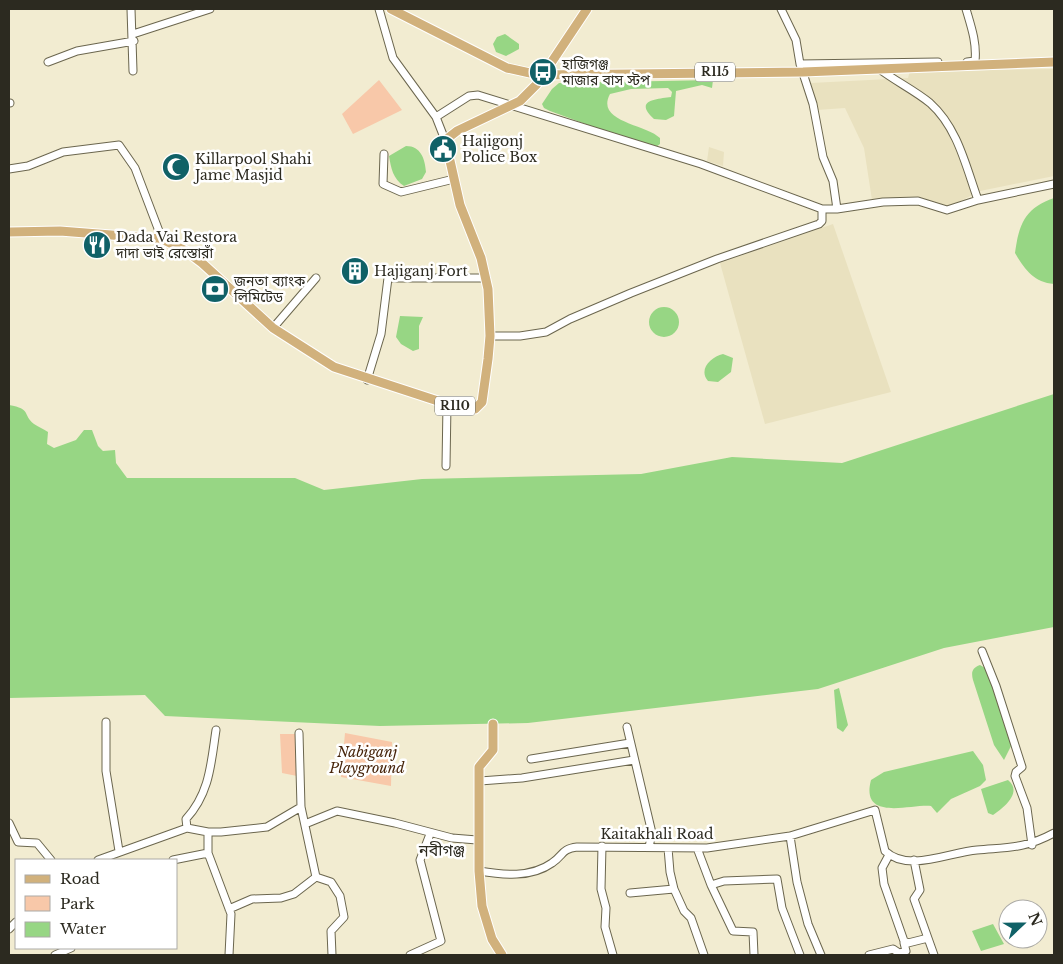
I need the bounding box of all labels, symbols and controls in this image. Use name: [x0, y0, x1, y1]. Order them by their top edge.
place label: হাজিগঞ্জ মাজার বাস স্টপ: [561, 55, 651, 89]
bus stop icon: হাজিগঞ্জ মাজার বাস স্টপ: [528, 57, 558, 87]
road number: R115: [695, 62, 735, 82]
place label: Hajigonj Police Box: [462, 132, 538, 166]
public building icon: Hajigonj Police Box: [428, 134, 458, 164]
place label: Killarpool Shahi Jame Masjid: [193, 150, 312, 184]
mosque icon: Killarpool Shahi Jame Masjid: [161, 152, 191, 182]
place label: Dada Vai Restora দাদা ভাই রেস্তোরাঁ: [115, 228, 237, 262]
restaurant icon: Dada Vai Restora দাদা ভাই রেস্তোরাঁ: [82, 230, 112, 260]
building icon: Hajiganj Fort: [340, 256, 370, 286]
place label: Hajiganj Fort: [374, 262, 468, 280]
place label: জনতা ব্যাংক লিমিটেড: [233, 272, 306, 306]
bank icon: জনতা ব্যাংক লিমিটেড: [200, 274, 230, 304]
road number: R110: [435, 396, 475, 416]
park label: Nabiganj Playground: [328, 743, 405, 777]
street label: Kaitakhali Road: [600, 825, 714, 843]
district label: নবীগঞ্জ: [418, 840, 465, 860]
legend: [15, 859, 178, 949]
text: Road: [60, 869, 100, 888]
text: Park: [60, 894, 96, 913]
north arrow: [998, 899, 1048, 949]
text: N: [1024, 910, 1046, 929]
text: Water: [59, 919, 107, 938]

